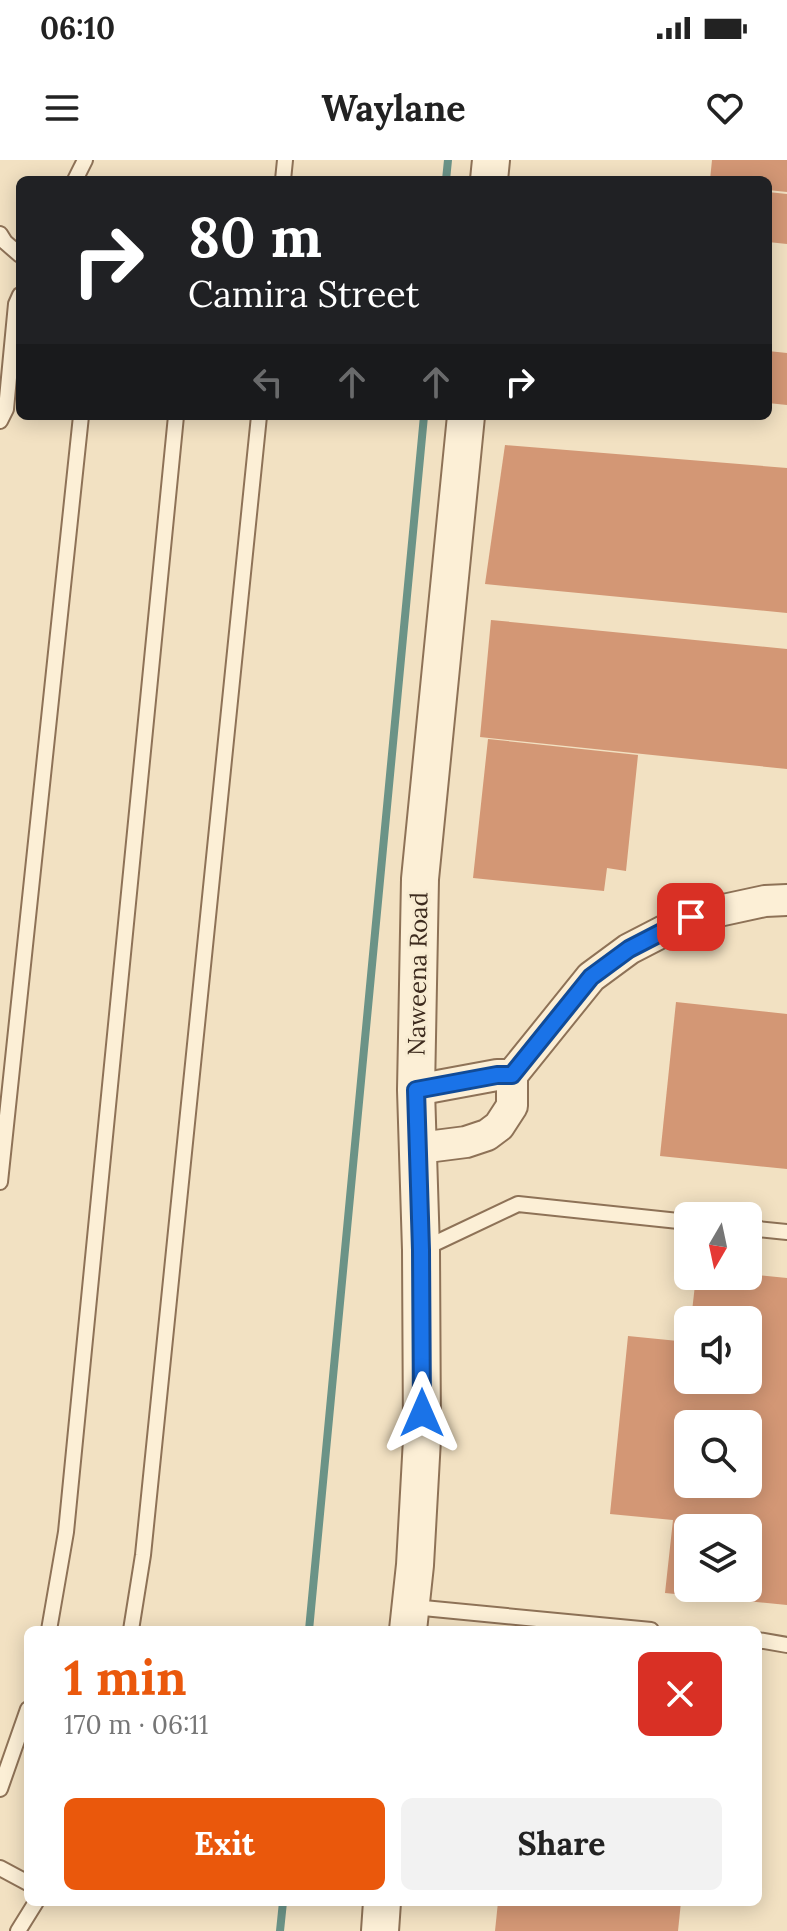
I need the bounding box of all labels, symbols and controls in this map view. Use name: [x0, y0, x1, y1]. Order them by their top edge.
text: 06:10: [40, 9, 115, 47]
text: Waylane: [321, 85, 466, 131]
icon: menu: [40, 86, 84, 130]
icon: heart: [703, 86, 747, 130]
text: 80 m: [188, 201, 322, 272]
icon: right: [56, 208, 160, 312]
text: Camira Street: [188, 271, 419, 317]
icon: left: [246, 360, 290, 404]
icon: ahead: [330, 360, 374, 404]
icon: ahead: [414, 360, 458, 404]
icon: right: [498, 360, 542, 404]
pin: [657, 883, 725, 951]
street label: Naweena Road: [401, 892, 434, 1056]
icon: arrive: [669, 895, 713, 939]
north arrow: [674, 1202, 762, 1290]
map controls: [674, 1202, 762, 1602]
button: sound: [674, 1306, 762, 1394]
position arrow: [380, 1371, 464, 1455]
button: search: [674, 1410, 762, 1498]
button: layers: [674, 1514, 762, 1602]
text: 1 min: [64, 1647, 187, 1708]
button: close: [638, 1652, 722, 1736]
text: 170 m · 06:11: [64, 1708, 208, 1741]
button: Exit: [64, 1798, 385, 1890]
button: Share: [401, 1798, 722, 1890]

